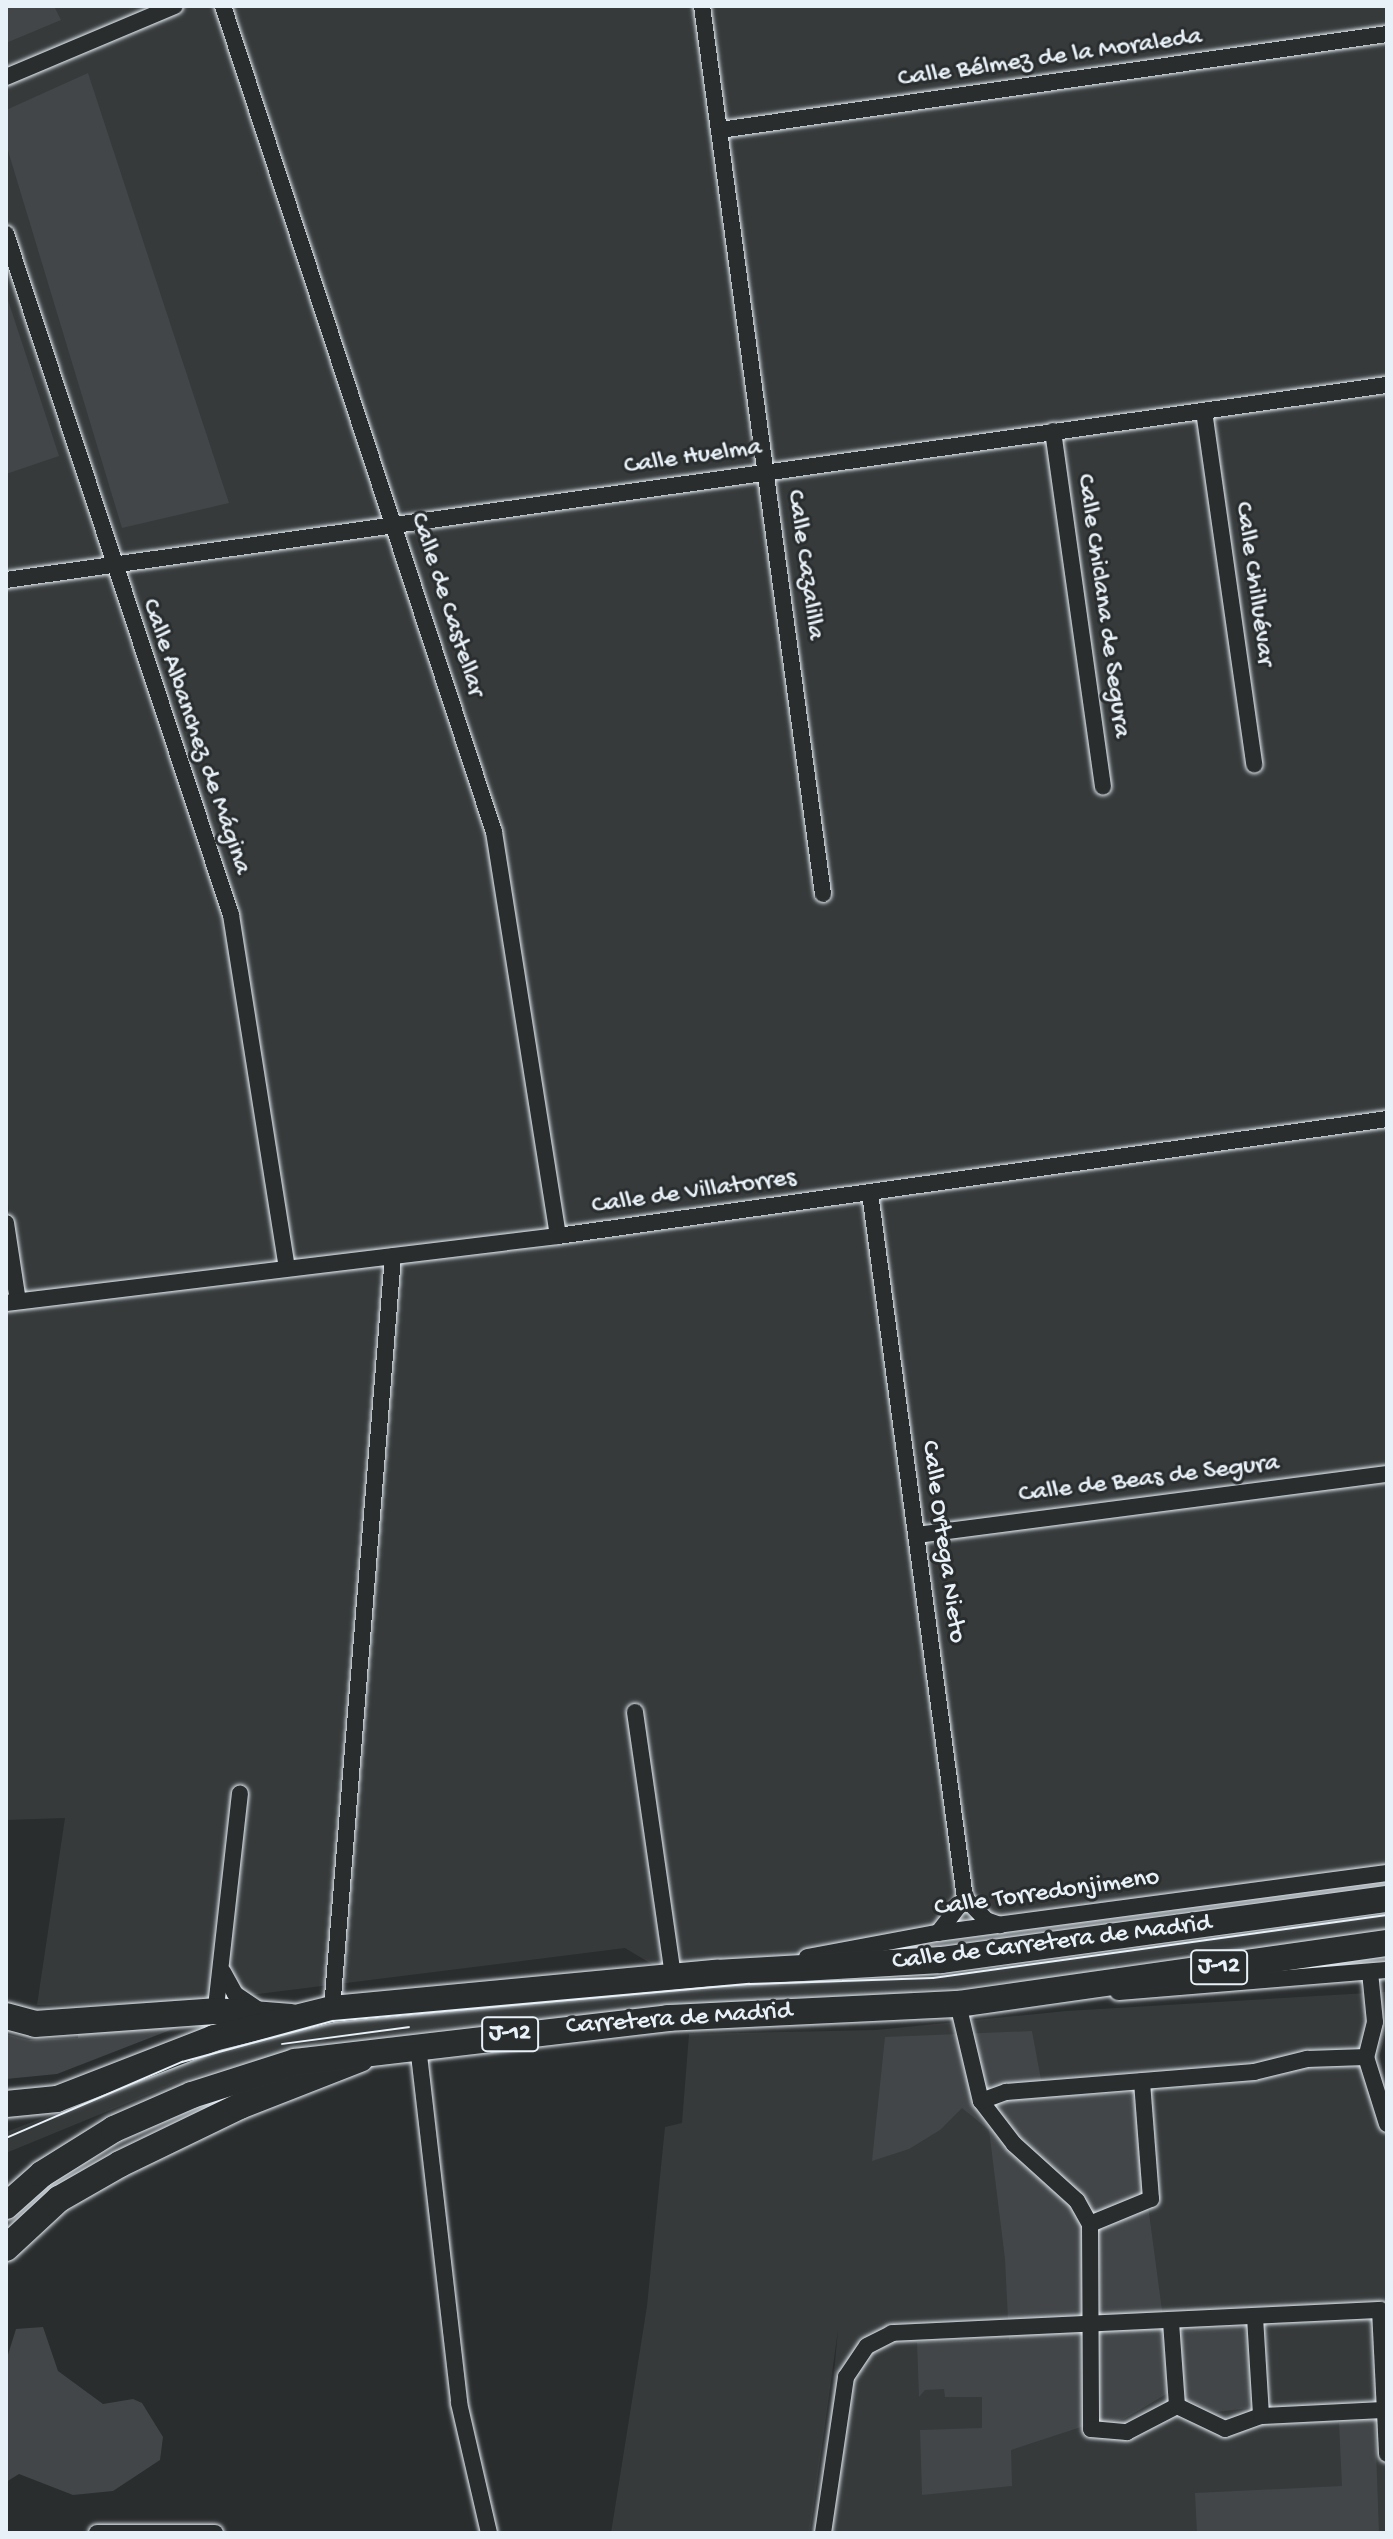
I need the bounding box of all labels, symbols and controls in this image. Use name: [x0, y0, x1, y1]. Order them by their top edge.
street label: Calle Bélmez de la Moraleda: [896, 22, 1204, 96]
street label: Calle Huelma: [622, 433, 764, 483]
street label: Calle Chiclana de Segura: [1068, 472, 1136, 740]
street label: Calle Cazalilla: [778, 488, 830, 642]
street label: Calle Chilluévar: [1226, 500, 1280, 668]
street label: Calle de Castellar: [402, 509, 490, 701]
street label: Calle Albanchez de Mágina: [133, 595, 257, 879]
street label: Calle de Villatorres: [590, 1163, 798, 1223]
street label: Calle Ortega Nieto: [912, 1439, 972, 1645]
street label: Calle de Beas de Segura: [1017, 1449, 1281, 1511]
street label: Calle Torredonjimeno: [932, 1863, 1162, 1925]
street label: Calle de Carretera de Madrid: [891, 1909, 1213, 1979]
road number: J-12: [1189, 1947, 1249, 1987]
street label: Carretera de Madrid: [565, 1997, 793, 2043]
road number: J-12: [480, 2014, 540, 2054]

